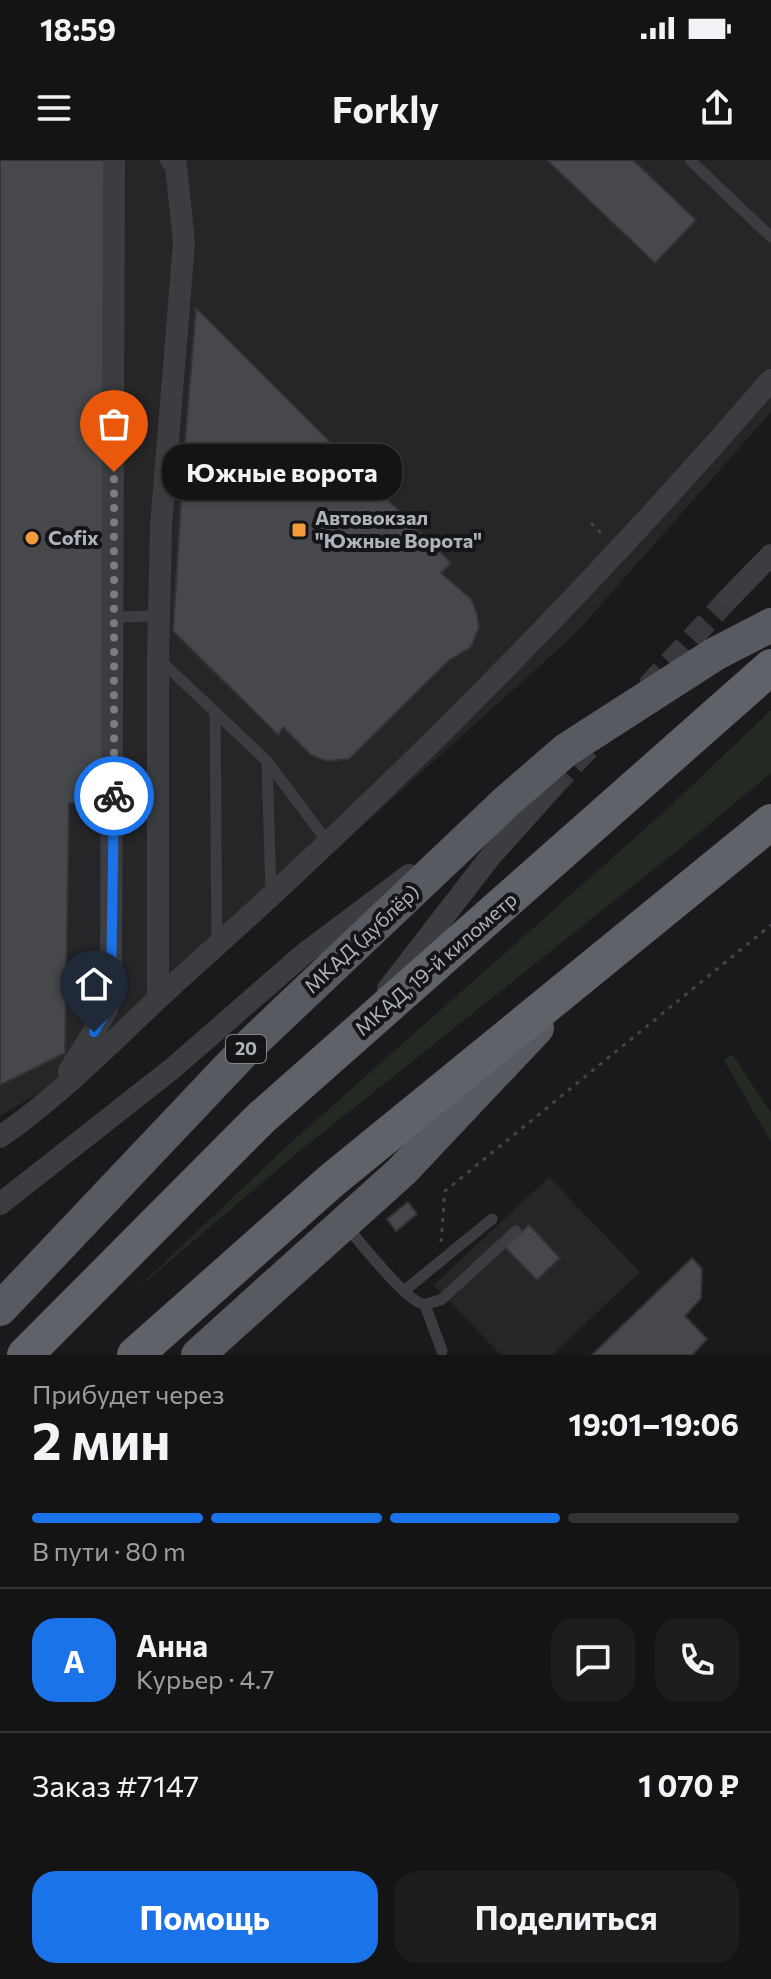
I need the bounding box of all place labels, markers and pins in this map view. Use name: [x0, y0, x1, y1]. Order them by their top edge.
pin: [80, 390, 148, 472]
callout: Южные ворота: [162, 444, 402, 500]
place label: Автовокзал "Южные Ворота": [315, 505, 482, 552]
marker: Автовокзал "Южные Ворота": [290, 521, 308, 539]
place label: Cofix: [48, 525, 99, 549]
marker: Cofix: [23, 529, 41, 547]
pin: [60, 950, 128, 1032]

